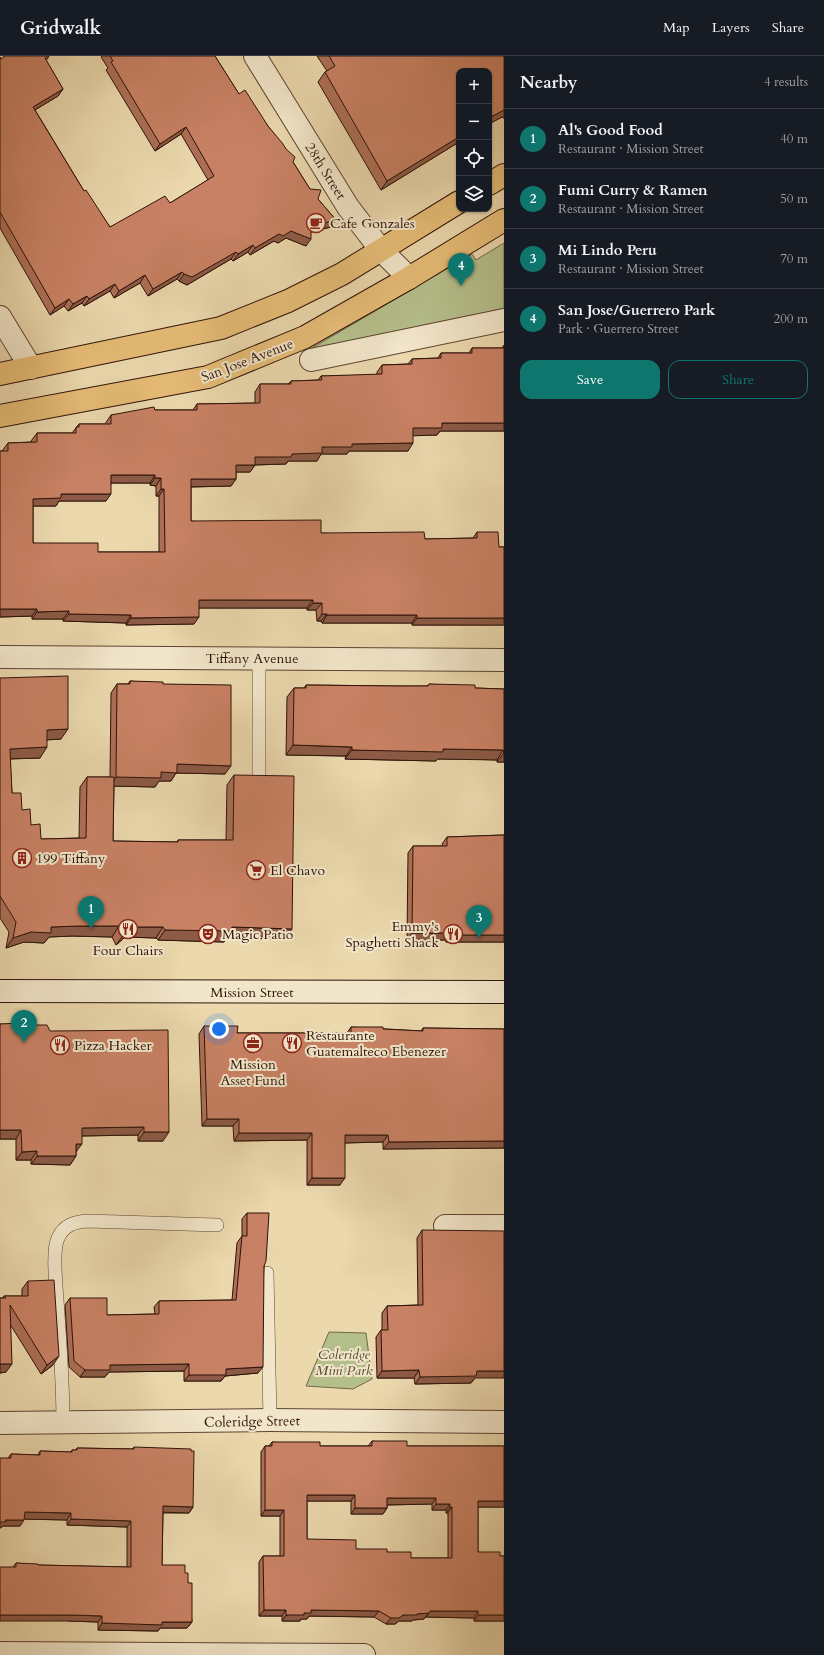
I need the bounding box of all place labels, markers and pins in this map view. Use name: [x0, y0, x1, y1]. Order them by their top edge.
cafe icon: Cafe Gonzales: [305, 212, 327, 234]
place label: Cafe Gonzales: [330, 214, 415, 233]
pin: 4: [448, 253, 474, 286]
building icon: 199 Tiffany: [11, 847, 33, 869]
place label: 199 Tiffany: [36, 849, 106, 868]
supermarket icon: El Chavo: [245, 859, 267, 881]
place label: El Chavo: [270, 861, 325, 880]
pin: 1: [78, 896, 104, 929]
pin: 3: [466, 905, 492, 938]
place label: Emmy's Spaghetti Shack: [345, 917, 440, 952]
restaurant icon: Four Chairs: [117, 918, 139, 940]
theatre icon: Magic Patio: [197, 923, 219, 945]
restaurant icon: Emmy's Spaghetti Shack: [442, 923, 464, 945]
place label: Magic Patio: [222, 925, 294, 944]
place label: Four Chairs: [93, 941, 163, 960]
pin: 2: [11, 1010, 37, 1043]
place label: Restaurante Guatemalteco Ebenezer: [306, 1026, 447, 1061]
office icon: Mission Asset Fund: [242, 1032, 264, 1054]
restaurant icon: Restaurante Guatemalteco Ebenezer: [281, 1032, 303, 1054]
restaurant icon: Pizza Hacker: [49, 1034, 71, 1056]
place label: Pizza Hacker: [74, 1036, 153, 1055]
place label: Mission Asset Fund: [221, 1055, 286, 1090]

